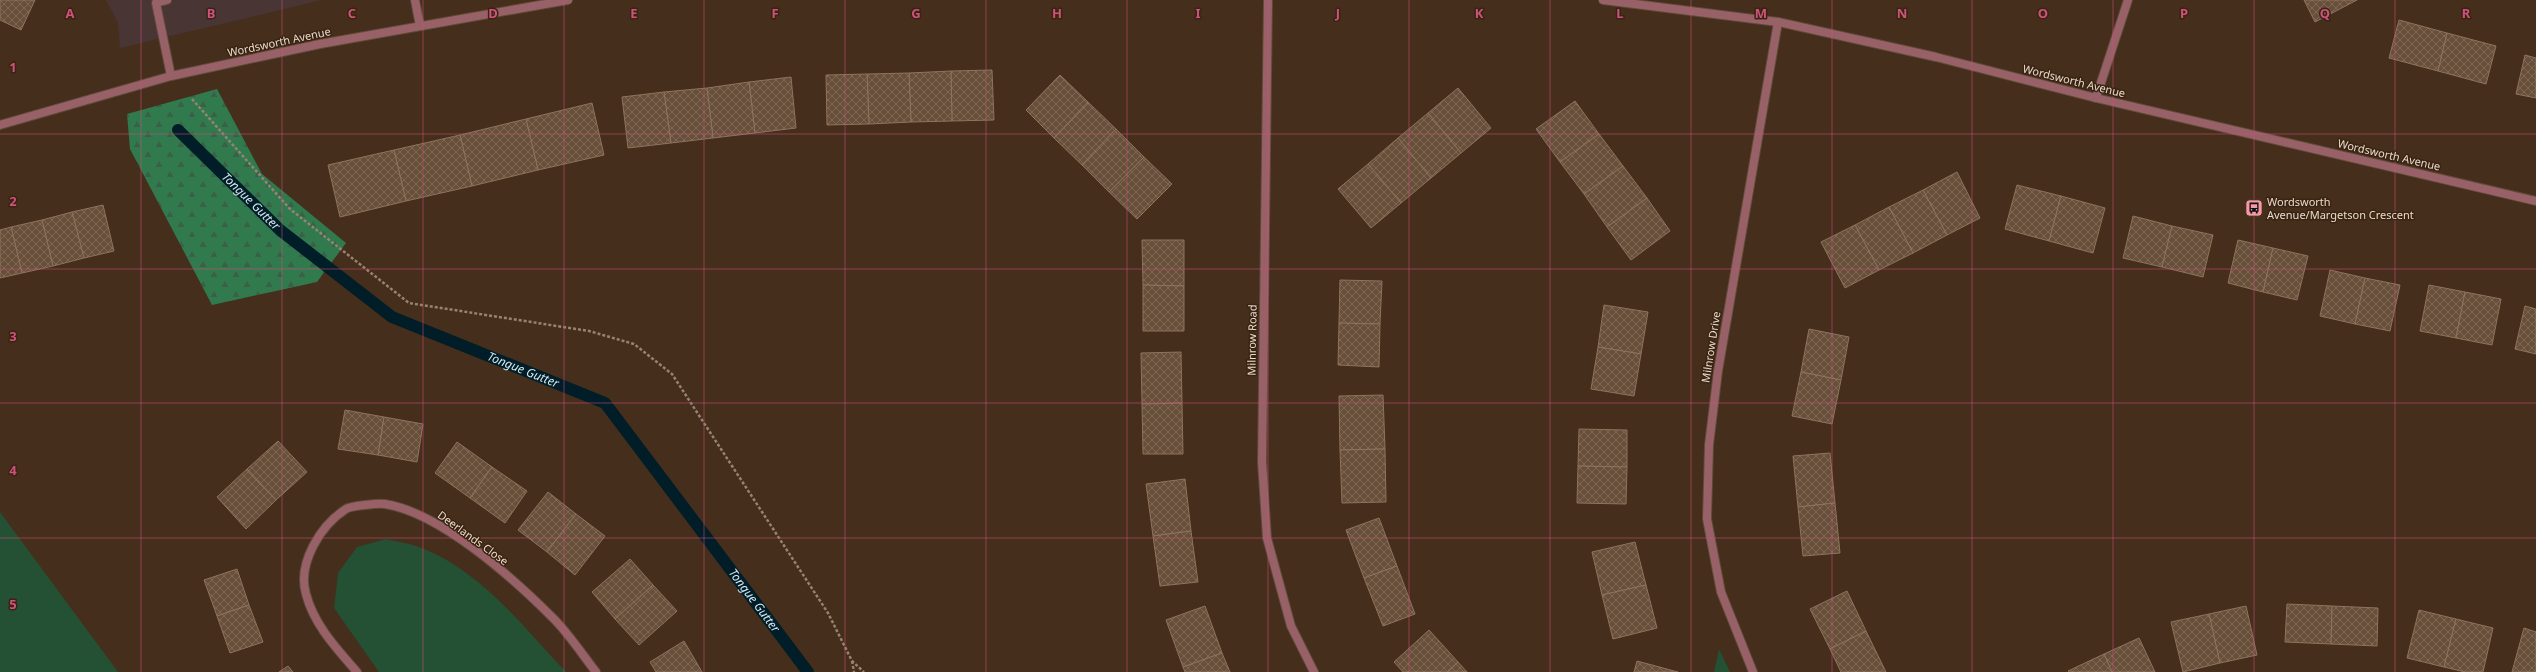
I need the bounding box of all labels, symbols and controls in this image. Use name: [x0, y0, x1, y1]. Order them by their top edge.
text: A: [66, 4, 75, 22]
text: B: [207, 4, 215, 22]
text: C: [348, 4, 356, 22]
text: D: [488, 4, 498, 22]
text: E: [630, 4, 638, 22]
text: F: [771, 4, 779, 22]
text: G: [911, 4, 921, 22]
text: H: [1052, 4, 1062, 22]
text: I: [1195, 4, 1201, 22]
text: J: [1335, 4, 1340, 22]
text: K: [1475, 4, 1484, 22]
text: L: [1616, 4, 1624, 22]
text: M: [1755, 4, 1767, 22]
text: N: [1897, 4, 1907, 22]
text: O: [2038, 4, 2048, 22]
text: P: [2180, 4, 2188, 22]
text: Q: [2320, 4, 2330, 22]
text: R: [2462, 4, 2471, 22]
street label: Wordsworth Avenue: [226, 23, 332, 60]
text: 1: [9, 58, 17, 76]
street label: Wordsworth Avenue: [2021, 61, 2127, 101]
street label: Wordsworth Avenue: [2336, 135, 2442, 174]
water label: Tongue Gutter: [218, 168, 285, 234]
text: 2: [9, 192, 17, 210]
place label: Wordsworth Avenue/Margetson Crescent: [2267, 194, 2414, 222]
bus stop icon: Wordsworth Avenue/Margetson Crescent: [2244, 198, 2264, 218]
street label: Milnrow Road: [1243, 304, 1260, 376]
street label: Milnrow Drive: [1697, 310, 1724, 384]
text: 3: [9, 327, 17, 345]
water label: Tongue Gutter: [485, 347, 563, 392]
text: 4: [9, 461, 17, 479]
street label: Deerlands Close: [435, 507, 512, 568]
water label: Tongue Gutter: [725, 565, 785, 637]
text: 5: [9, 595, 17, 613]

